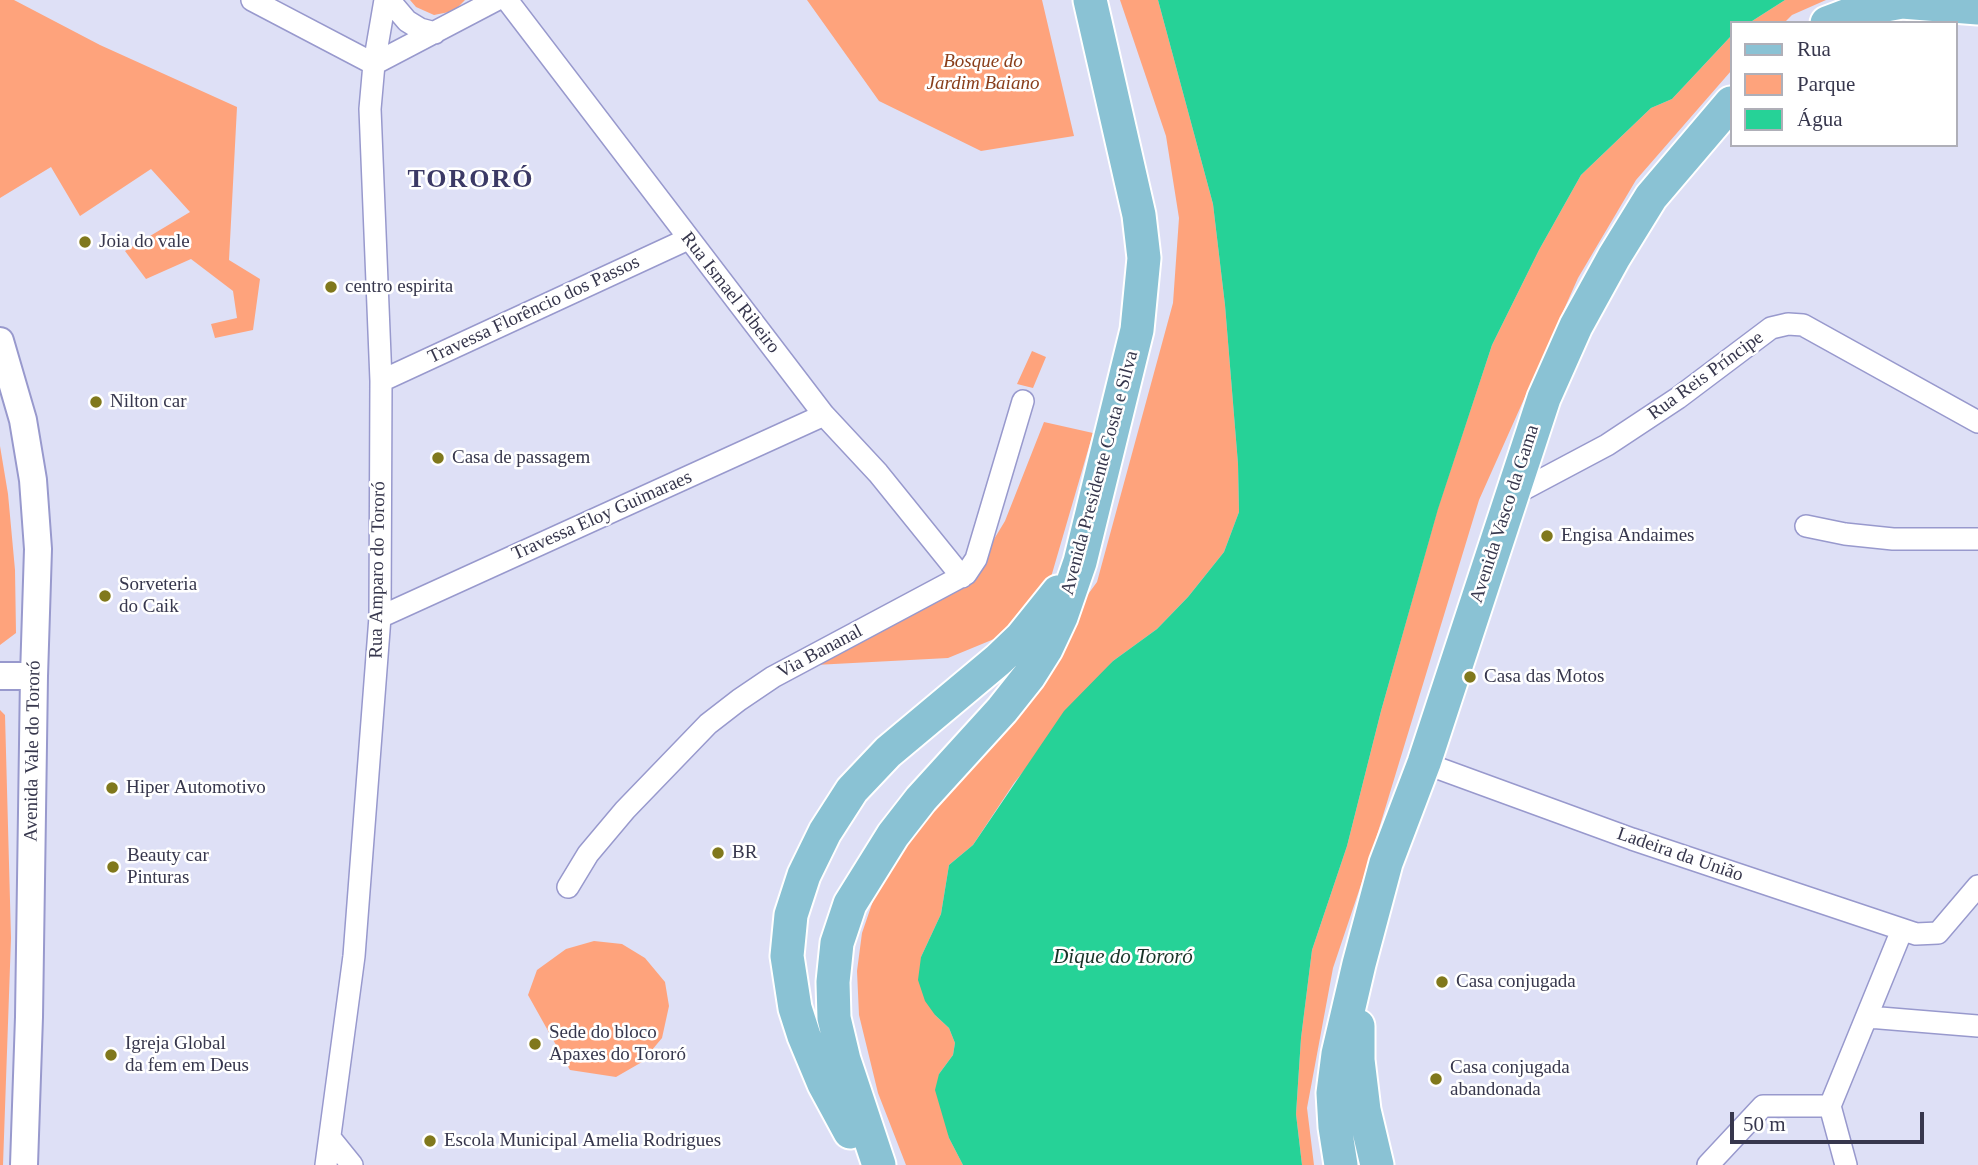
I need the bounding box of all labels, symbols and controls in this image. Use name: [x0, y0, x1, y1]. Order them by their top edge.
legend: [1730, 21, 1957, 147]
text: Rua: [1797, 37, 1831, 61]
park label: Bosque do Jardim Baiano: [927, 51, 1039, 95]
text: Parque: [1797, 72, 1855, 96]
text: Água: [1797, 107, 1843, 131]
district label: TORORÓ: [408, 164, 534, 196]
street label: Rua Ismael Ribeiro: [676, 228, 784, 358]
place label: Joia do vale: [99, 231, 190, 253]
marker: Joia do vale: [77, 234, 93, 250]
street label: Travessa Florêncio dos Passos: [425, 251, 643, 369]
place label: centro espirita: [345, 276, 453, 298]
marker: centro espirita: [323, 279, 339, 295]
street label: Rua Reis Príncipe: [1644, 326, 1768, 426]
street label: Avenida Presidente Costa e Silva: [1056, 348, 1144, 598]
place label: Nilton car: [110, 391, 187, 413]
marker: Nilton car: [88, 394, 104, 410]
street label: Avenida Vasco da Gama: [1465, 422, 1545, 606]
place label: Casa de passagem: [452, 447, 590, 469]
marker: Casa de passagem: [430, 450, 446, 466]
street label: Travessa Eloy Guimaraes: [509, 466, 695, 566]
street label: Rua Amparo do Tororó: [365, 481, 391, 659]
place label: Engisa Andaimes: [1561, 525, 1695, 547]
marker: Engisa Andaimes: [1539, 528, 1555, 544]
place label: Sorveteria do Caik: [119, 574, 197, 618]
marker: Sorveteria do Caik: [97, 588, 113, 604]
street label: Via Bananal: [773, 620, 867, 684]
street label: Avenida Vale do Tororó: [20, 660, 46, 842]
place label: Casa das Motos: [1484, 666, 1604, 688]
marker: Casa das Motos: [1462, 669, 1478, 685]
place label: Hiper Automotivo: [126, 777, 266, 799]
marker: Hiper Automotivo: [104, 780, 120, 796]
street label: Ladeira da União: [1614, 823, 1746, 887]
place label: BR: [732, 842, 757, 864]
place label: Beauty car Pinturas: [127, 845, 209, 889]
marker: BR: [710, 845, 726, 861]
marker: Beauty car Pinturas: [105, 859, 121, 875]
water label: Dique do Tororó: [1053, 944, 1193, 970]
place label: Casa conjugada: [1456, 971, 1576, 993]
marker: Casa conjugada: [1434, 974, 1450, 990]
place label: Sede do bloco Apaxes do Tororó: [549, 1022, 686, 1066]
place label: Igreja Global da fem em Deus: [125, 1033, 249, 1077]
marker: Sede do bloco Apaxes do Tororó: [527, 1036, 543, 1052]
marker: Igreja Global da fem em Deus: [103, 1047, 119, 1063]
place label: Casa conjugada abandonada: [1450, 1057, 1570, 1101]
marker: Casa conjugada abandonada: [1428, 1071, 1444, 1087]
scale bar: [1733, 1098, 1927, 1142]
text: 50 m: [1743, 1112, 1786, 1136]
place label: Escola Municipal Amelia Rodrigues: [444, 1130, 721, 1152]
marker: Escola Municipal Amelia Rodrigues: [422, 1133, 438, 1149]

